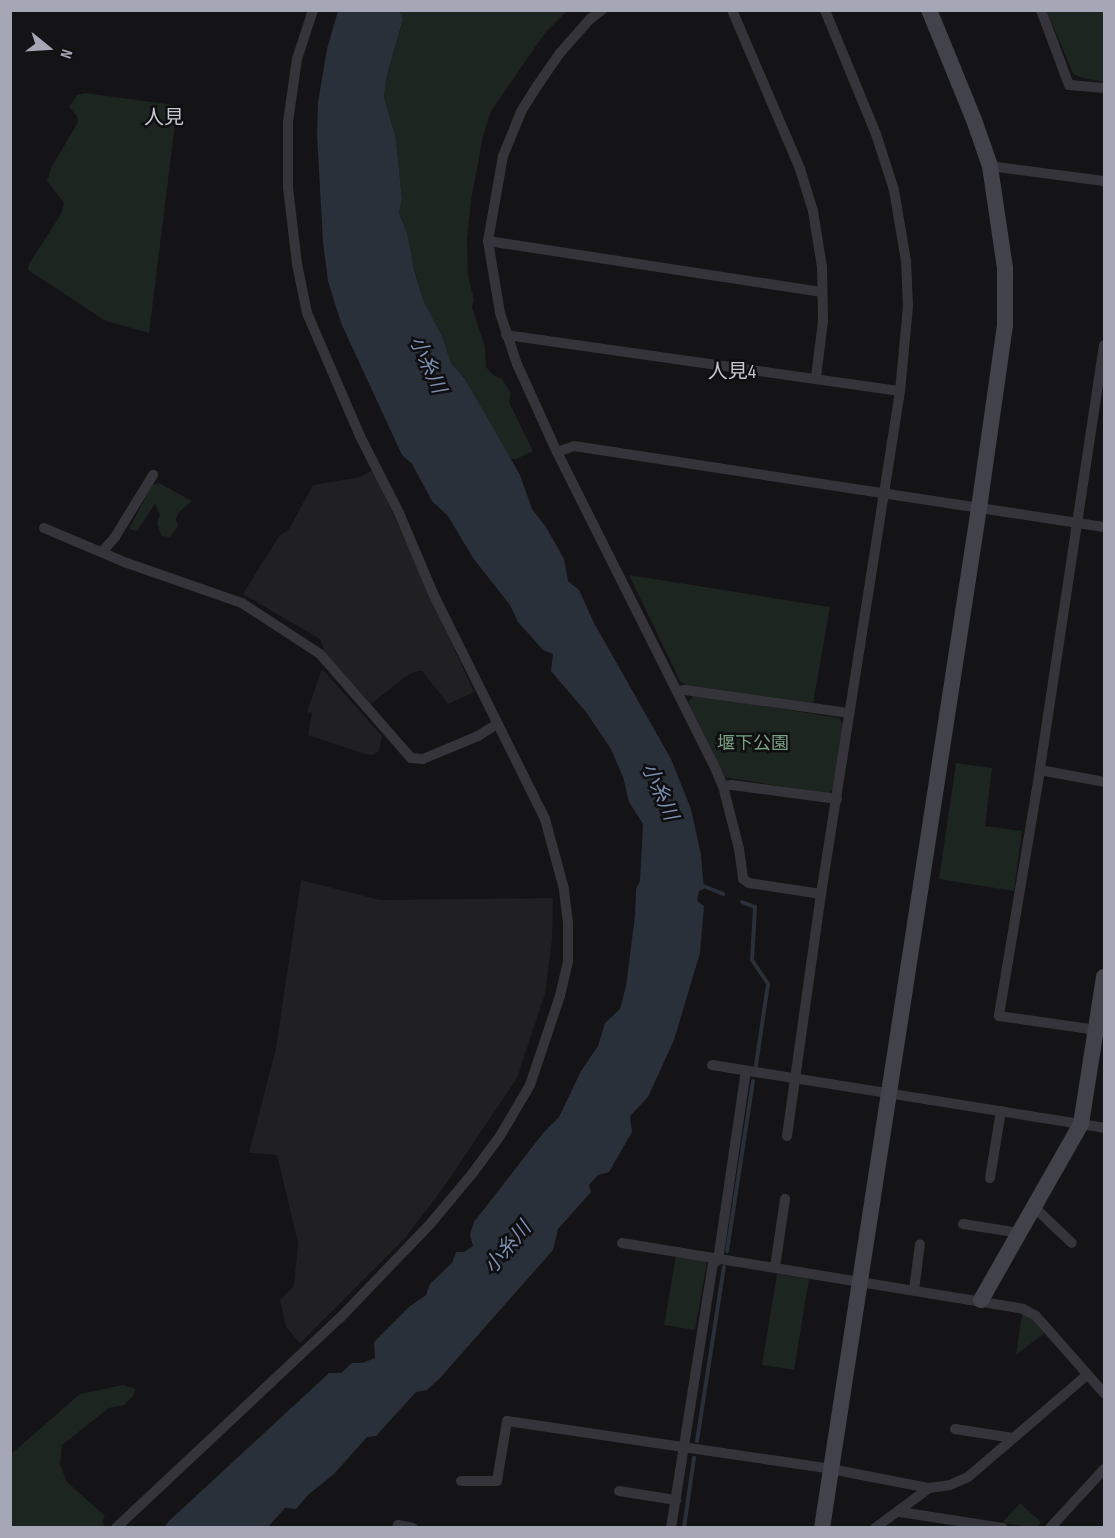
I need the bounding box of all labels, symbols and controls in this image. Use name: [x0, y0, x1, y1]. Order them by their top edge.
north arrow: [18, 18, 78, 78]
text: N: [55, 47, 76, 61]
district label: 人見: [144, 106, 184, 130]
water label: 小糸川: [404, 333, 450, 397]
district label: 人見4: [708, 360, 756, 384]
park label: 堰下公園: [717, 733, 789, 755]
water label: 小糸川: [636, 760, 682, 824]
water label: 小糸川: [480, 1217, 536, 1279]

